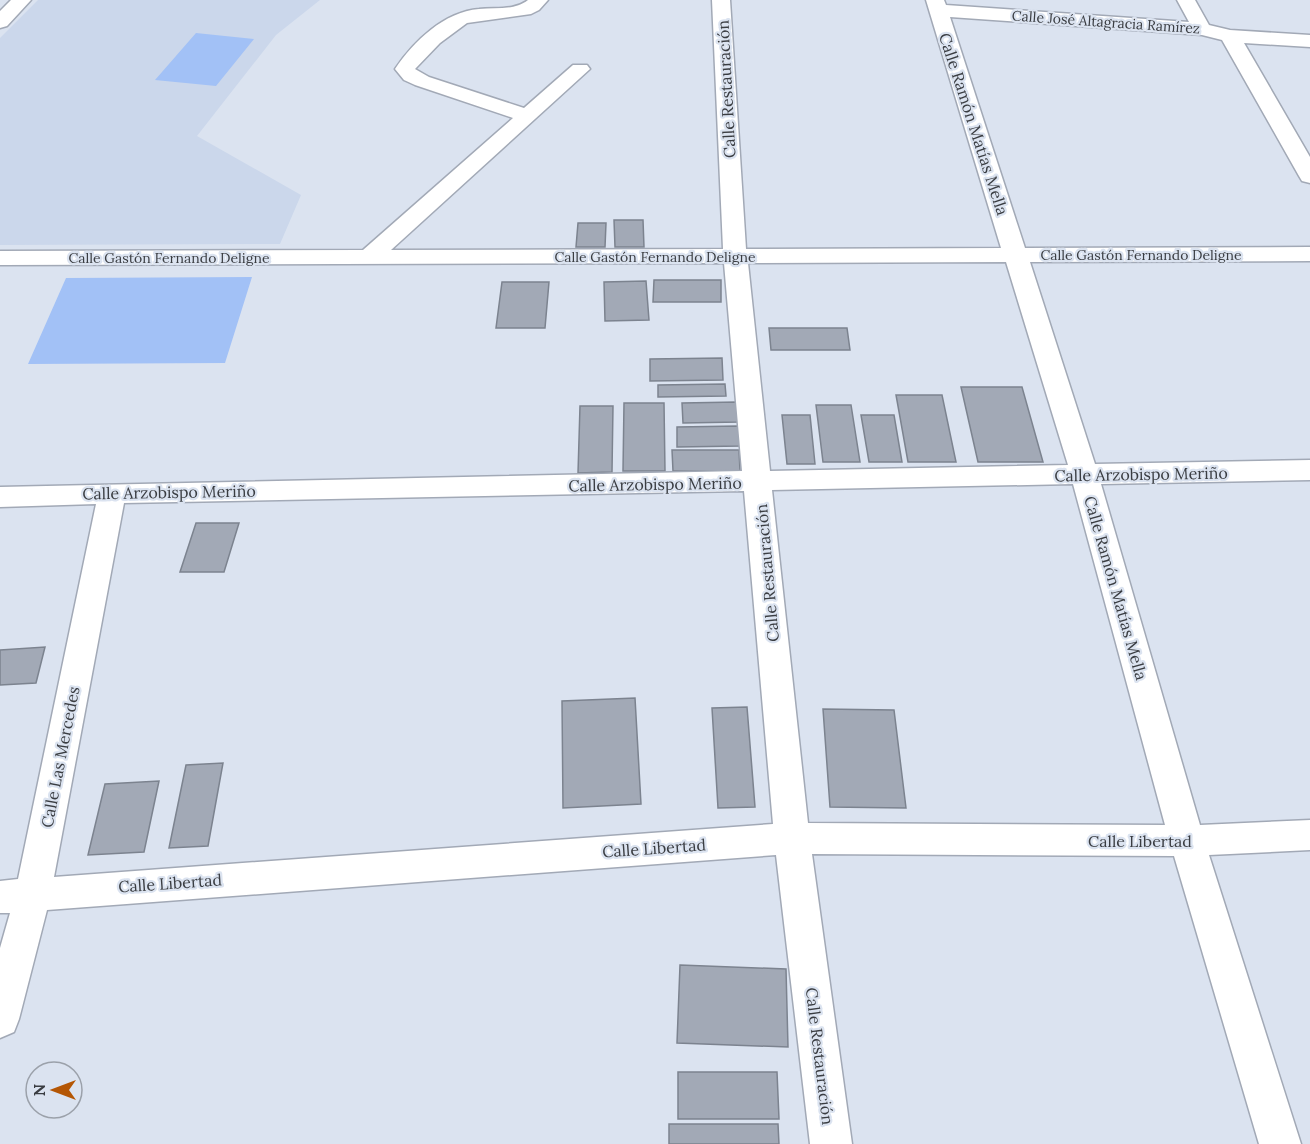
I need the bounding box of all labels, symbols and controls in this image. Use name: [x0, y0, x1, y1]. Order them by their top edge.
street label: Calle José Altagracia Ramírez: [1011, 6, 1201, 38]
street label: Calle Restauración: [712, 19, 740, 158]
street label: Calle Ramón Matías Mella: [935, 30, 1013, 218]
street label: Calle Gastón Fernando Deligne: [1040, 246, 1242, 264]
street label: Calle Gastón Fernando Deligne: [554, 248, 756, 266]
street label: Calle Gastón Fernando Deligne: [68, 249, 270, 267]
street label: Calle Arzobispo Meriño: [1054, 462, 1228, 486]
street label: Calle Arzobispo Meriño: [568, 472, 742, 496]
street label: Calle Arzobispo Meriño: [82, 480, 256, 504]
street label: Calle Ramón Matías Mella: [1080, 494, 1152, 682]
street label: Calle Restauración: [751, 503, 783, 643]
street label: Calle Las Mercedes: [37, 685, 83, 829]
street label: Calle Libertad: [1088, 831, 1192, 851]
street label: Calle Libertad: [602, 834, 707, 862]
street label: Calle Libertad: [118, 869, 223, 897]
street label: Calle Restauración: [802, 986, 838, 1126]
north arrow: [24, 1060, 84, 1120]
text: N: [29, 1084, 49, 1096]

